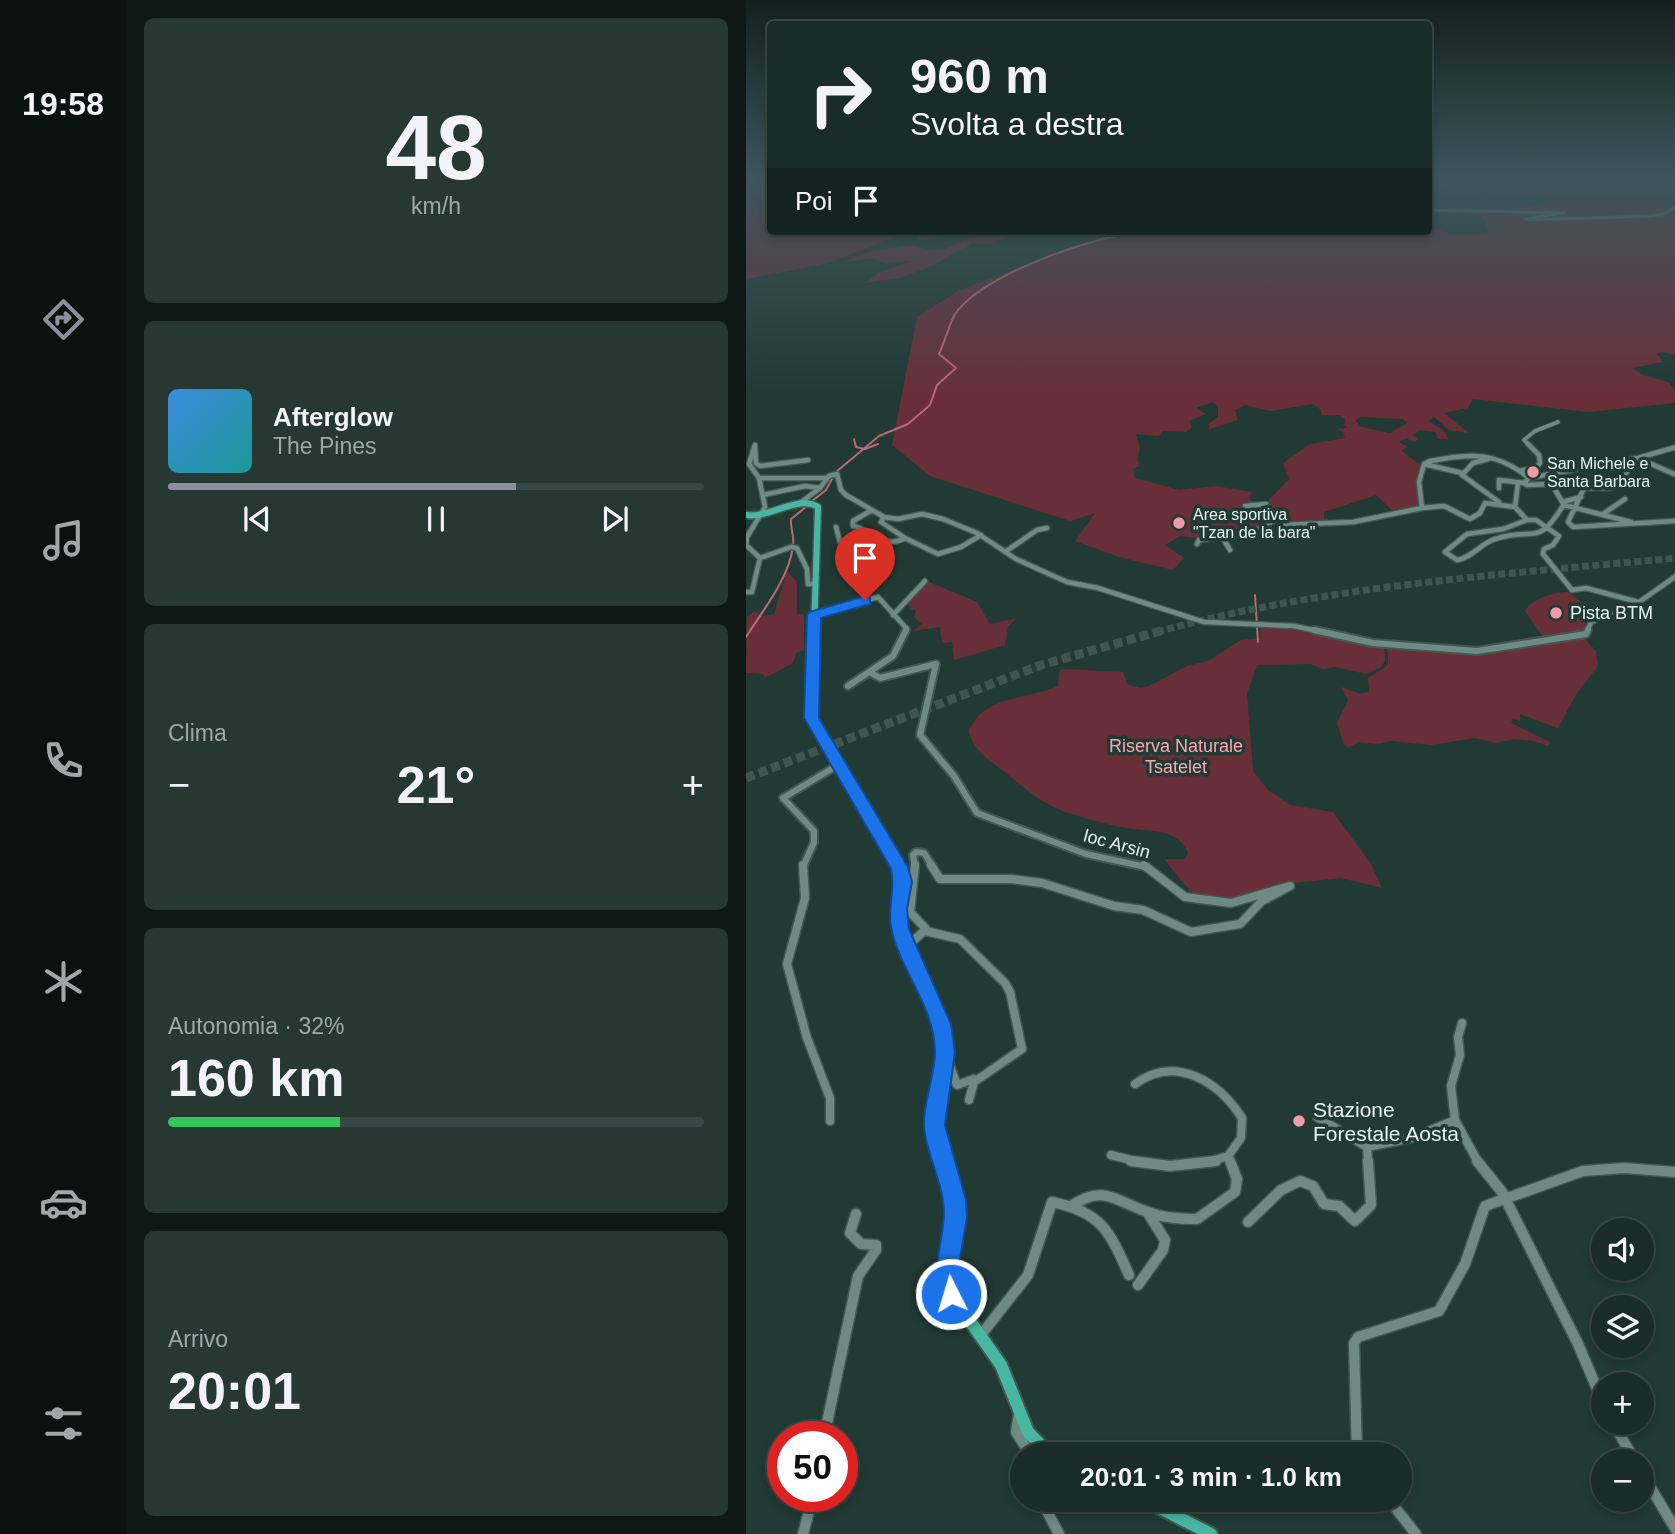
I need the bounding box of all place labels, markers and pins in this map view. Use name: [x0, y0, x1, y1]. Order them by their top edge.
place label: San Michele e Santa Barbara: [1547, 455, 1650, 490]
marker: San Michele e Santa Barbara: [1525, 464, 1541, 480]
place label: Area sportiva "Tzan de la bara": [1193, 506, 1316, 541]
marker: Area sportiva "Tzan de la bara": [1171, 515, 1187, 531]
pin: [835, 528, 895, 600]
place label: Pista BTM: [1570, 603, 1653, 623]
marker: Pista BTM: [1548, 605, 1564, 621]
place label: Stazione Forestale Aosta: [1313, 1098, 1459, 1145]
marker: Stazione Forestale Aosta: [1291, 1113, 1307, 1129]

